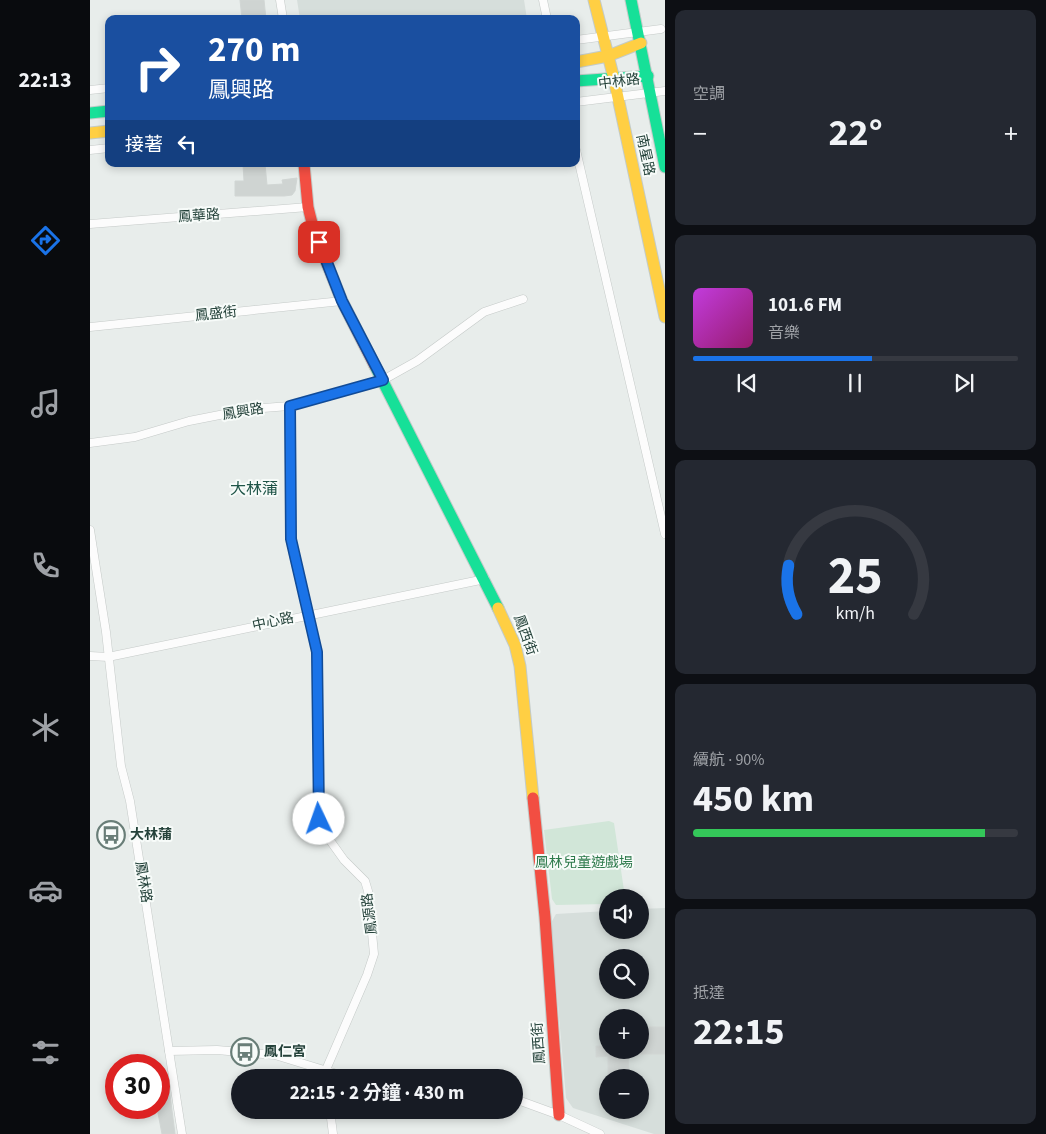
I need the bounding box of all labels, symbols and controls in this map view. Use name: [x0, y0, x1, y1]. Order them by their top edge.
text: 270 m: [208, 25, 300, 75]
icon: right: [125, 35, 190, 100]
text: 22:13: [18, 64, 72, 96]
street label: 中林路: [597, 70, 641, 94]
text: 鳳興路: [208, 74, 274, 106]
text: 空調: [693, 83, 725, 105]
text: 22°: [829, 106, 883, 160]
text: −: [693, 114, 707, 154]
text: +: [1004, 114, 1018, 154]
icon: left: [173, 130, 201, 158]
text: 接著: [125, 132, 163, 159]
street label: 南星路: [631, 132, 659, 178]
street label: 鳳華路: [177, 205, 221, 227]
pin: [298, 221, 340, 263]
icon: directions: [28, 223, 63, 258]
icon: arrive: [305, 228, 333, 256]
text: 101.6 FM: [768, 292, 842, 319]
street label: 鳳盛街: [194, 302, 238, 326]
text: 音樂: [768, 322, 800, 344]
icon: previous: [733, 369, 761, 397]
icon: pause: [841, 369, 869, 397]
icon: next: [950, 369, 978, 397]
icon: music: [28, 386, 63, 421]
street label: 鳳興路: [221, 399, 265, 425]
district label: 大林蒲: [230, 478, 278, 500]
text: 25: [828, 540, 883, 614]
icon: phone: [28, 548, 63, 583]
text: km/h: [836, 601, 875, 626]
street label: 中心路: [250, 608, 296, 636]
street label: 鳳西街: [508, 612, 542, 658]
icon: climate: [28, 710, 63, 745]
text: 續航 · 90%: [693, 749, 764, 771]
text: 450 km: [693, 772, 814, 826]
position arrow: [292, 792, 344, 844]
bus stop icon: 大林蒲: [96, 820, 126, 850]
place label: 大林蒲: [130, 825, 172, 845]
park label: 鳳林兒童遊戲場: [535, 853, 633, 873]
street label: 鳳林路: [130, 860, 156, 904]
icon: car: [28, 873, 63, 908]
map controls: [599, 889, 649, 1119]
button: sound: [599, 889, 649, 939]
street label: 鳳源路: [358, 892, 382, 936]
button: search: [599, 949, 649, 999]
text: 抵達: [693, 982, 725, 1004]
text: 22:15: [693, 1005, 785, 1059]
button: +: [599, 1009, 649, 1059]
street label: 鳳西街: [528, 1021, 550, 1065]
icon: filters: [28, 1035, 63, 1070]
bus stop icon: 鳳仁宮: [230, 1037, 260, 1067]
place label: 鳳仁宮: [264, 1042, 306, 1062]
speed limit sign: 30: [105, 1054, 170, 1119]
button: −: [599, 1069, 649, 1119]
text: 22:15 · 2 分鐘 · 430 m: [290, 1080, 464, 1107]

